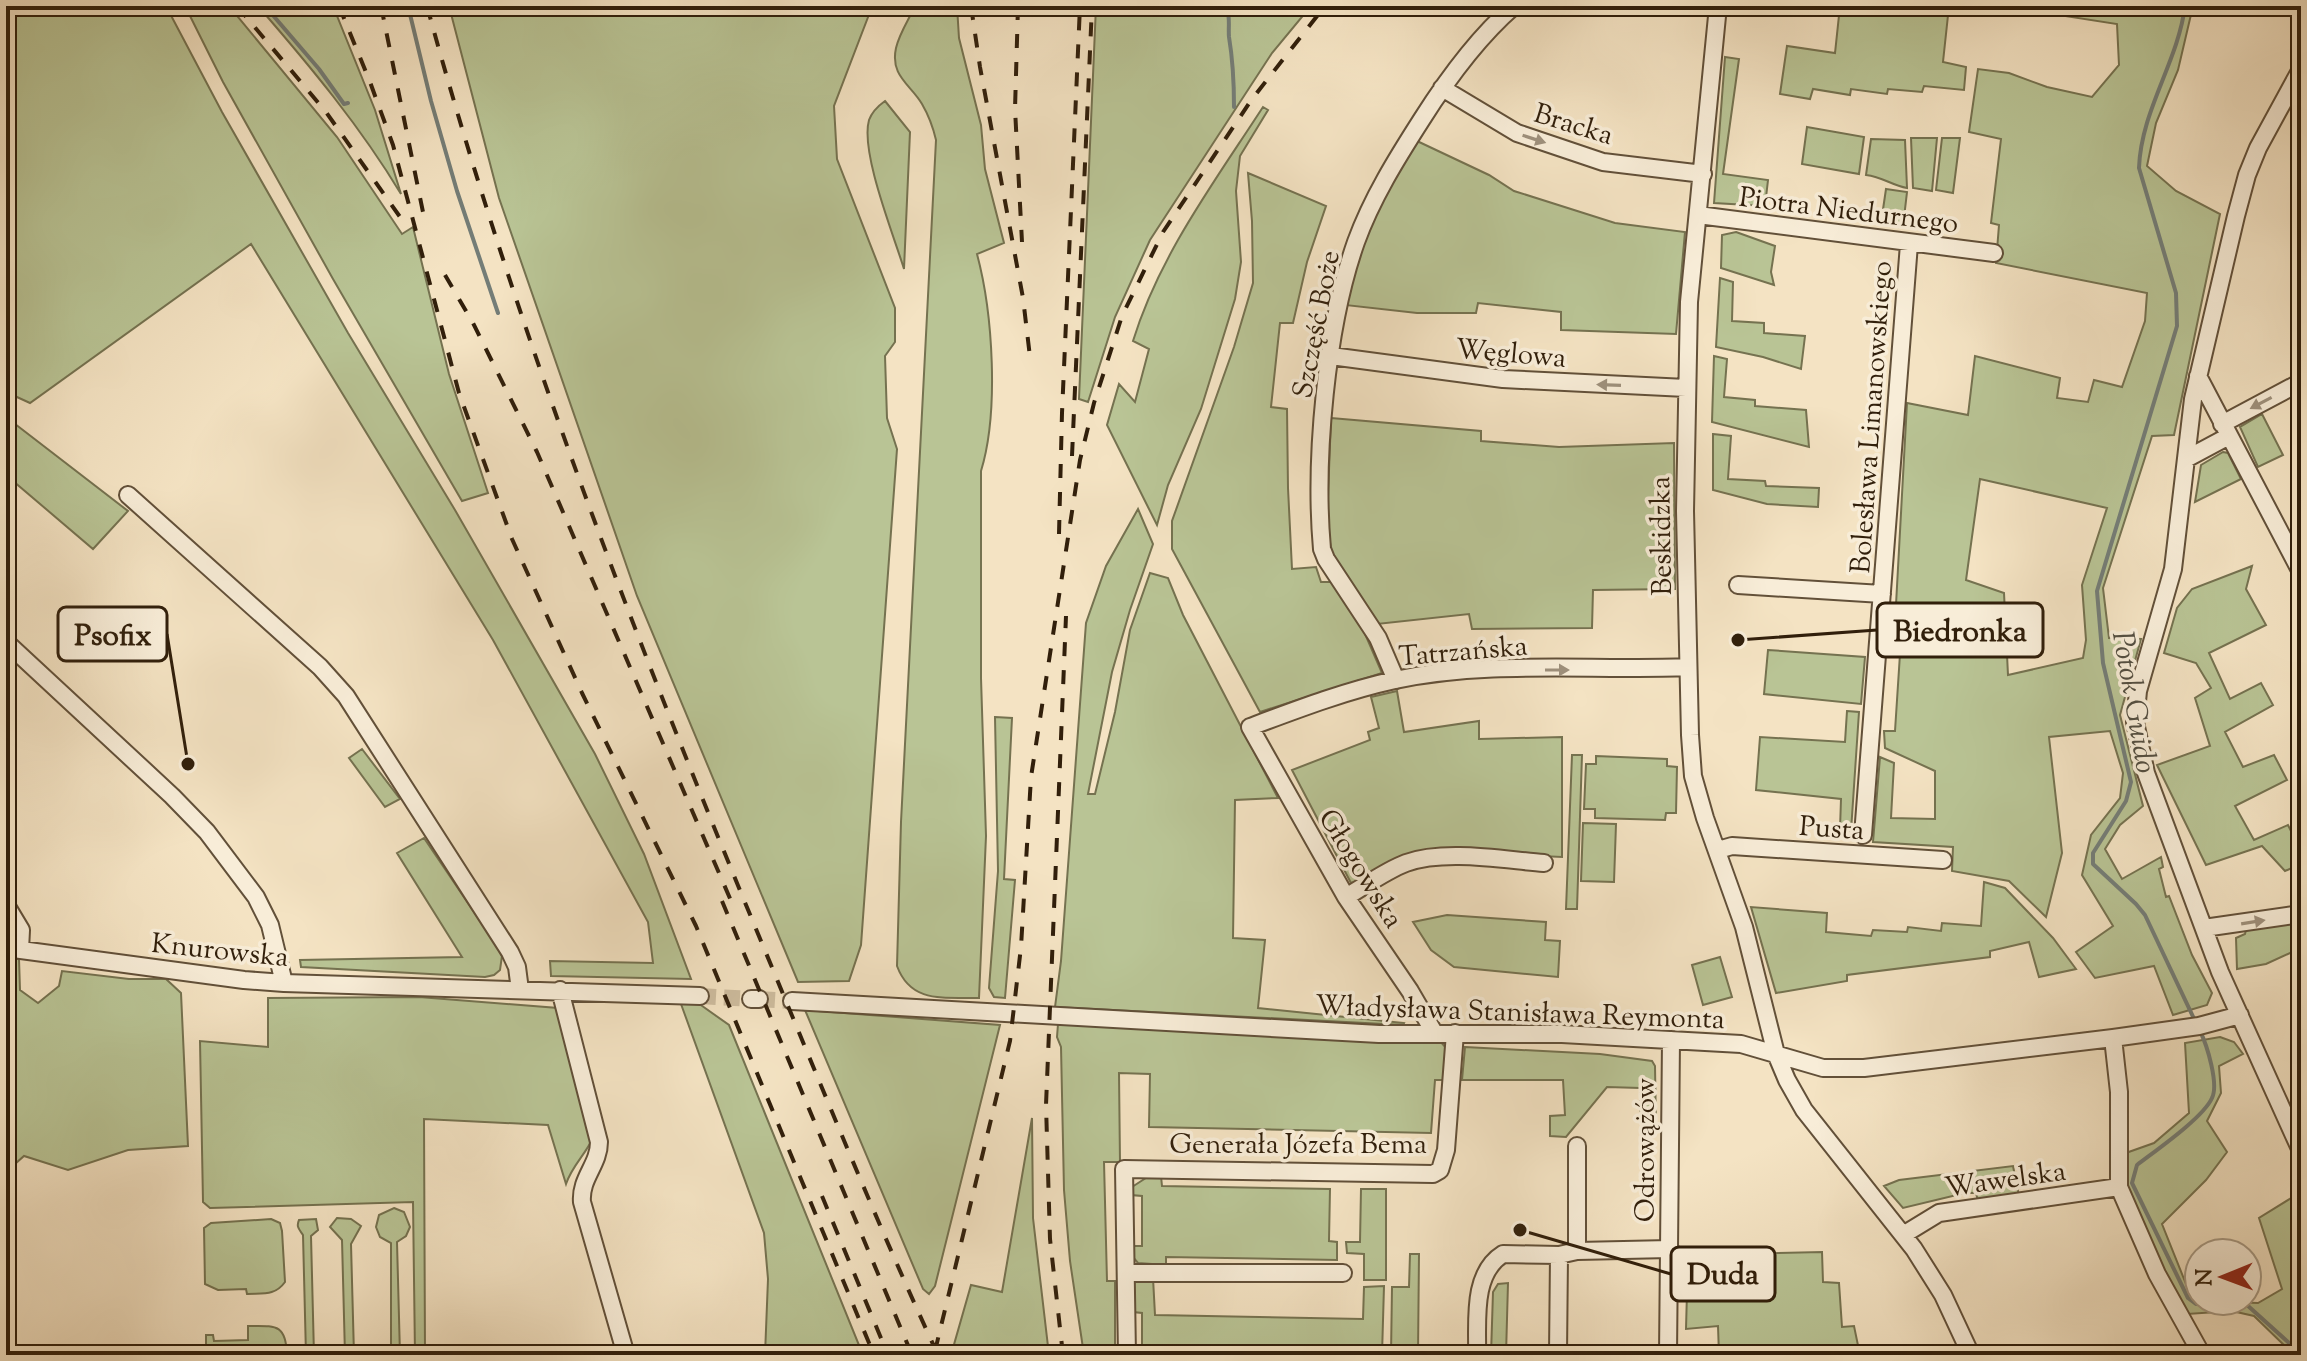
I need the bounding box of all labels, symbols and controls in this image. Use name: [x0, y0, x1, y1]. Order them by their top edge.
street label: Bracka: [1528, 95, 1618, 157]
one-way arrow: [1522, 133, 1546, 146]
street label: Piotra Niedurnego: [1737, 179, 1961, 245]
street label: Szczęść Boże: [1284, 247, 1352, 402]
street label: Bolesława Limanowskiego: [1842, 260, 1904, 575]
street label: Węglowa: [1454, 330, 1568, 380]
one-way arrow: [1596, 378, 1621, 391]
one-way arrow: [2250, 396, 2273, 409]
street label: Beskidzka: [1642, 476, 1684, 596]
callout: Biedronka: [1877, 603, 2043, 657]
callout: Psofix: [58, 607, 167, 661]
text: Biedronka: [1893, 612, 2027, 655]
text: Psofix: [74, 616, 152, 659]
street label: Tatrzańska: [1397, 627, 1529, 679]
water label: Potok Guido: [2099, 628, 2166, 777]
one-way arrow: [1545, 664, 1570, 676]
street label: Głogowska: [1307, 802, 1412, 937]
street label: Pusta: [1798, 808, 1866, 852]
one-way arrow: [2240, 915, 2265, 928]
street label: Knurowska: [149, 925, 290, 979]
street label: Władysława Stanisława Reymonta: [1314, 987, 1725, 1041]
street label: Odrowążów: [1627, 1078, 1667, 1222]
street label: Generała Józefa Bema: [1169, 1126, 1427, 1166]
street label: Wawelska: [1942, 1153, 2069, 1209]
north arrow: [2183, 1237, 2263, 1317]
callout: Duda: [1671, 1247, 1775, 1301]
text: Duda: [1687, 1255, 1759, 1298]
text: N: [2190, 1268, 2222, 1286]

